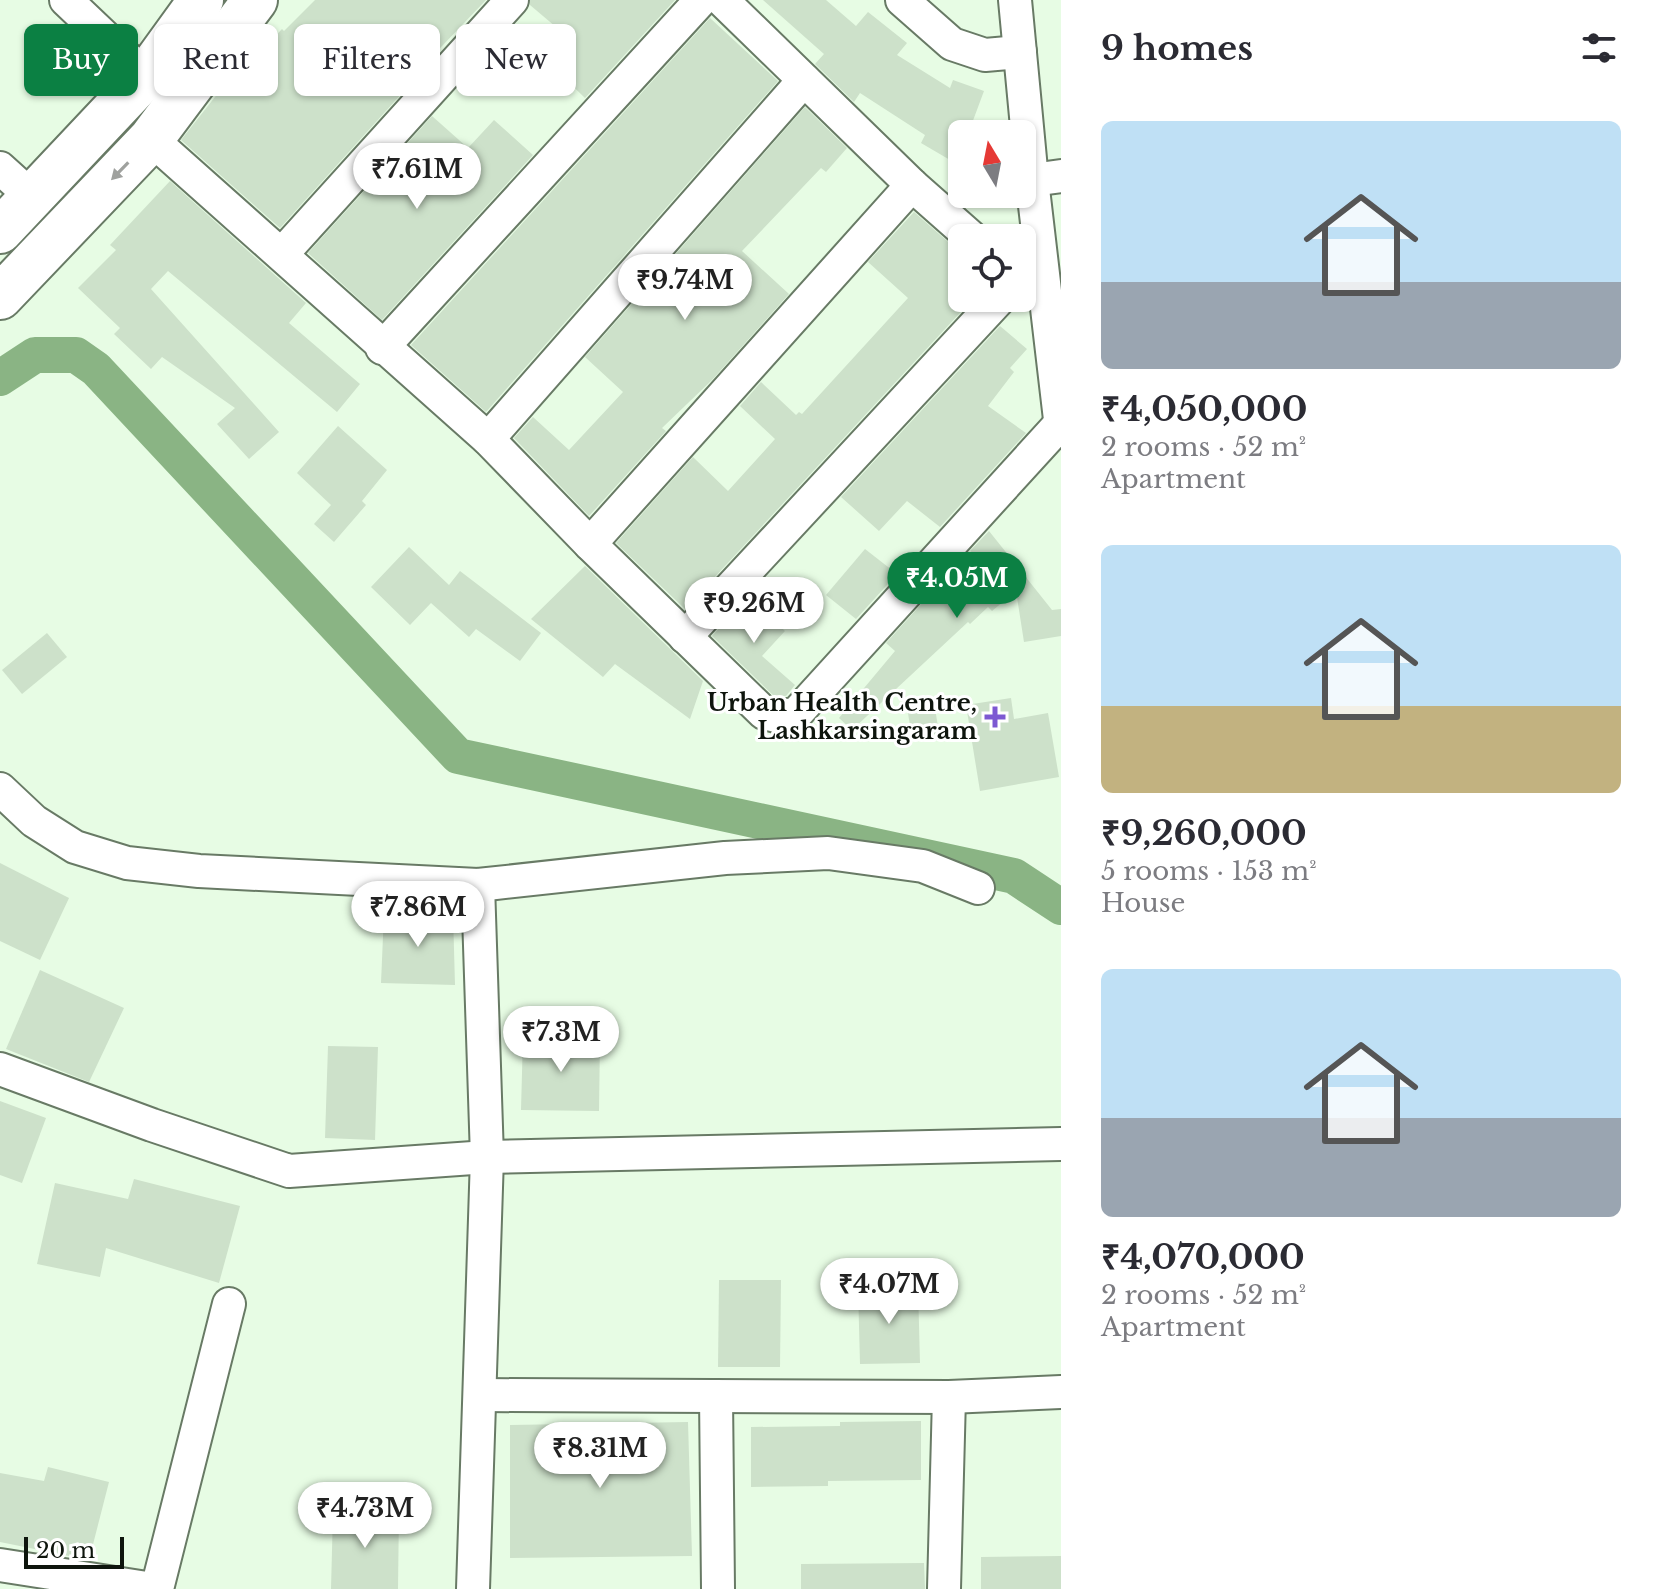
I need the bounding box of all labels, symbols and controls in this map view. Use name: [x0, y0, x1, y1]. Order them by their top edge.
chip: Buy: [24, 24, 138, 96]
chip: Rent: [154, 24, 278, 96]
chip: Filters: [294, 24, 440, 96]
chip: New: [456, 24, 576, 96]
icon: filters: [1577, 26, 1621, 70]
text: 9 homes: [1101, 27, 1253, 69]
north arrow: [948, 120, 1036, 208]
map controls: [948, 120, 1036, 312]
pin: ₹7.61M: [352, 143, 482, 211]
text: ₹7.61M: [371, 153, 463, 185]
one-way arrow: [111, 161, 130, 180]
icon: home: [1289, 173, 1433, 317]
button: locate: [948, 224, 1036, 312]
pin: ₹9.74M: [620, 254, 750, 322]
text: ₹9.74M: [636, 264, 734, 296]
text: ₹4,050,000: [1101, 388, 1307, 430]
text: 2 rooms · 52 m²: [1101, 431, 1306, 463]
text: Apartment: [1101, 463, 1246, 495]
pin: ₹4.05M: [892, 552, 1022, 620]
text: ₹4.05M: [905, 562, 1009, 594]
pin: ₹9.26M: [689, 577, 819, 645]
text: ₹9.26M: [703, 587, 805, 619]
icon: home: [1289, 597, 1433, 741]
place label: Urban Health Centre, Lashkarsingaram: [707, 688, 977, 745]
marker: Urban Health Centre, Lashkarsingaram: [984, 706, 1006, 728]
text: ₹9,260,000: [1101, 812, 1307, 854]
text: 5 rooms · 153 m²: [1101, 855, 1317, 887]
pin: ₹7.86M: [353, 881, 483, 949]
text: House: [1101, 887, 1185, 919]
text: ₹7.86M: [369, 891, 467, 923]
pin: ₹7.3M: [505, 1006, 617, 1074]
text: ₹7.3M: [521, 1016, 601, 1048]
icon: home: [1289, 1021, 1433, 1165]
text: ₹4,070,000: [1101, 1236, 1305, 1278]
pin: ₹4.07M: [824, 1258, 954, 1326]
text: ₹4.07M: [838, 1268, 940, 1300]
text: 2 rooms · 52 m²: [1101, 1279, 1306, 1311]
text: Apartment: [1101, 1311, 1246, 1343]
pin: ₹8.31M: [535, 1422, 665, 1490]
text: ₹8.31M: [552, 1432, 648, 1464]
pin: ₹4.73M: [300, 1482, 430, 1550]
text: ₹4.73M: [316, 1492, 414, 1524]
scale bar: [24, 1533, 124, 1569]
text: 20 m: [36, 1537, 95, 1564]

